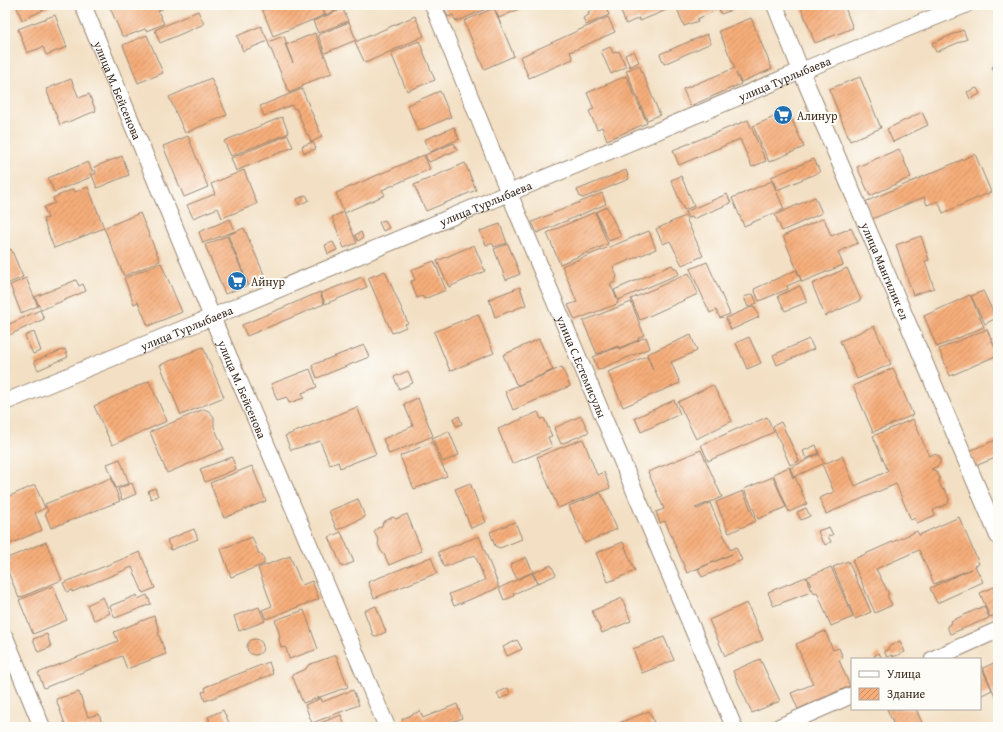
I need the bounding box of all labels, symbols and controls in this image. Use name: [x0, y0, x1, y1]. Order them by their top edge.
street label: улица М. Бейсенова: [90, 37, 146, 142]
street label: улица Турлыбаева: [735, 51, 833, 105]
supermarket icon: Алинур: [772, 104, 794, 126]
place label: Алинур: [797, 107, 838, 124]
street label: улица Турлыбаева: [436, 176, 534, 230]
street label: улица Мангилик ел: [857, 219, 914, 323]
supermarket icon: Айнур: [226, 270, 248, 292]
place label: Айнур: [251, 273, 285, 290]
street label: улица Турлыбаева: [137, 301, 235, 355]
street label: улица С.Естемисулы: [553, 312, 611, 421]
street label: улица М. Бейсенова: [214, 336, 271, 441]
legend: [851, 658, 981, 710]
text: Улица: [887, 665, 921, 682]
text: Здание: [887, 685, 926, 702]

